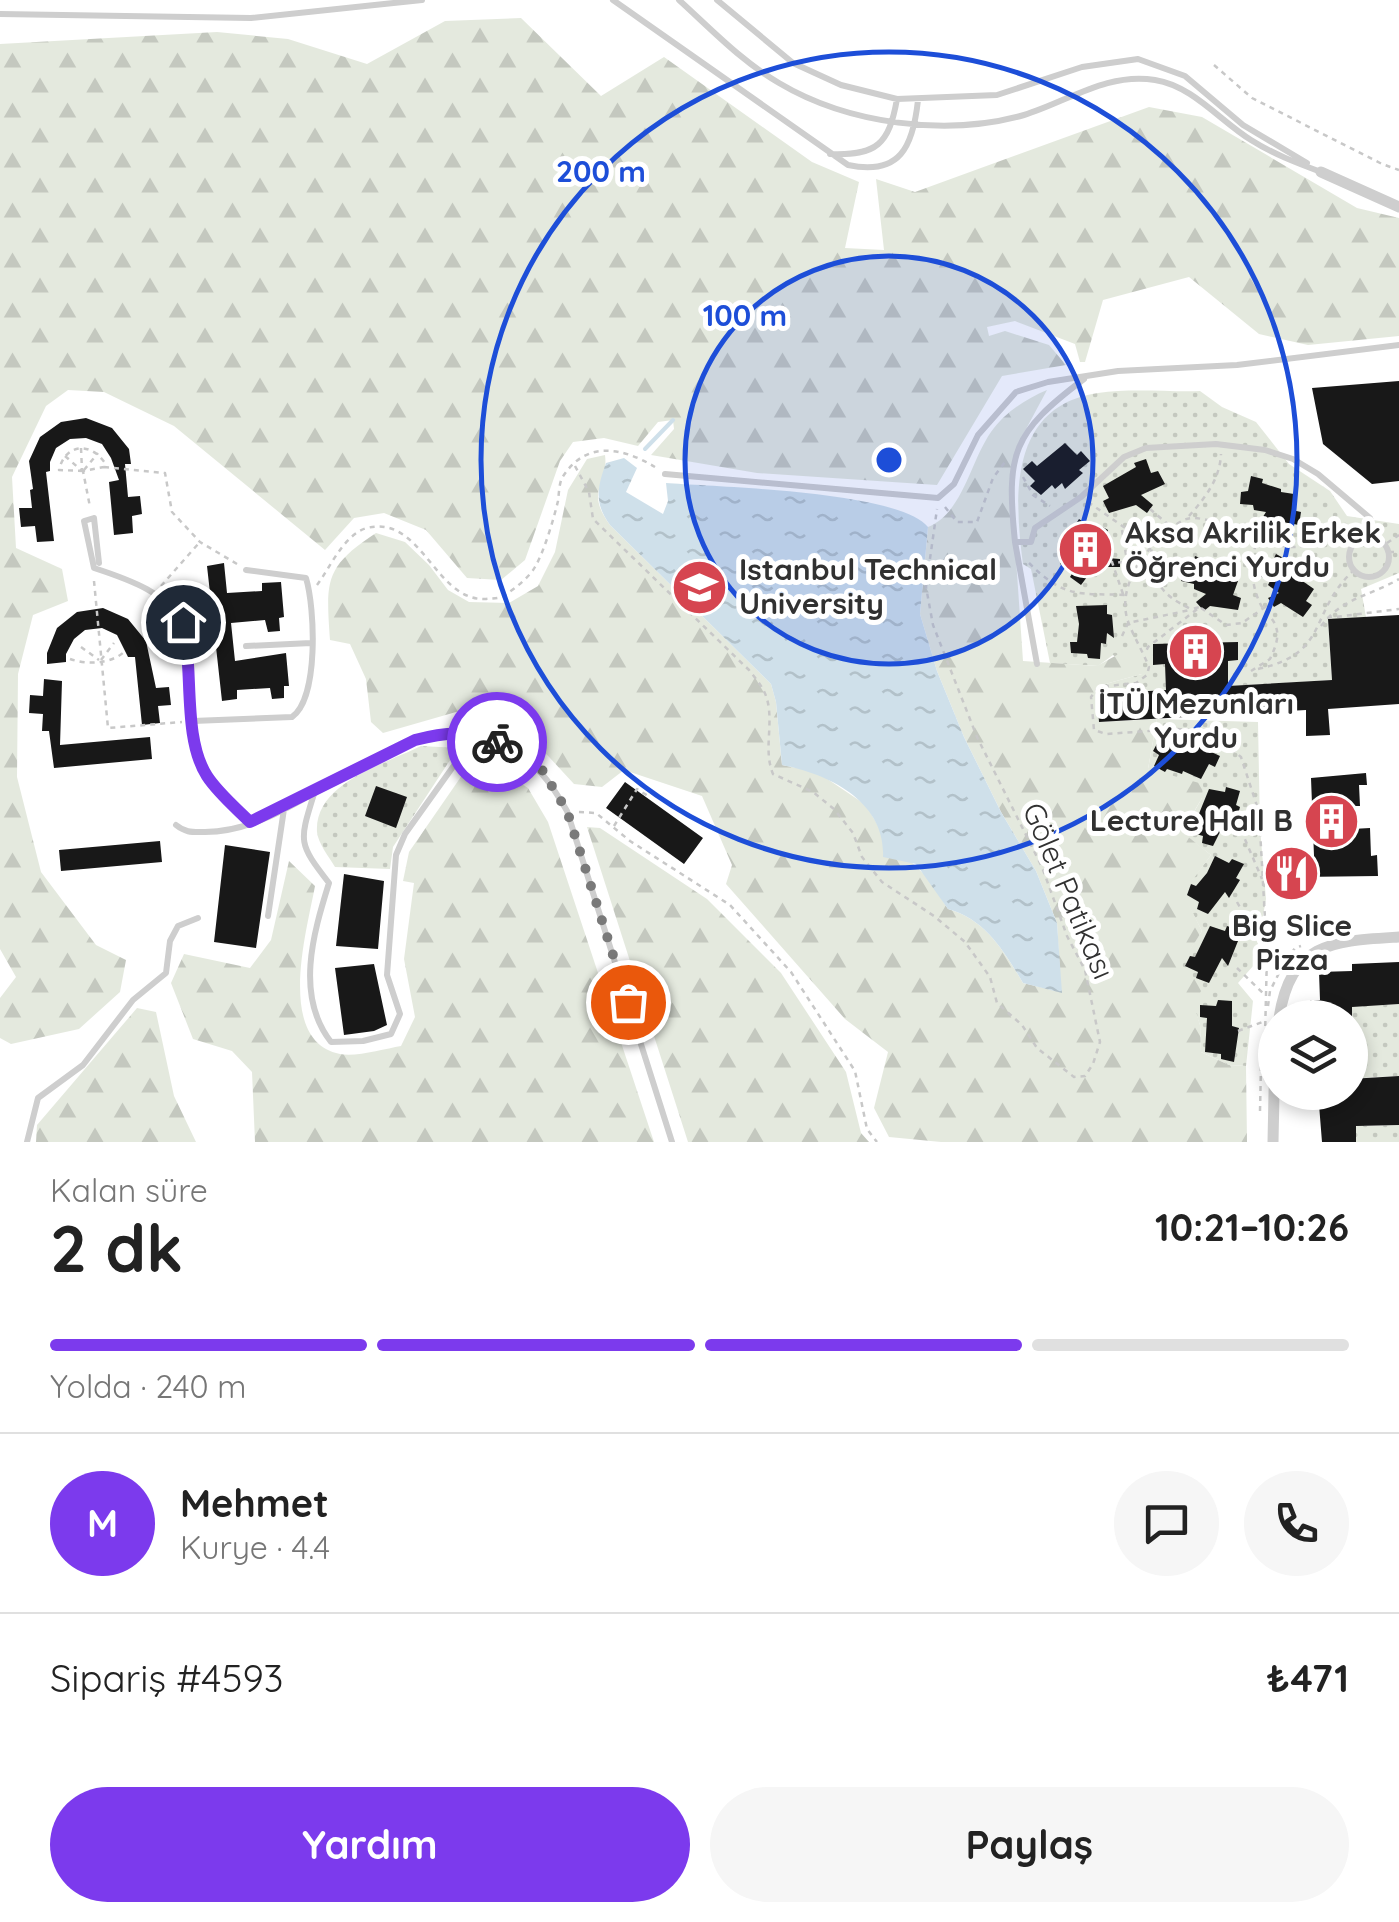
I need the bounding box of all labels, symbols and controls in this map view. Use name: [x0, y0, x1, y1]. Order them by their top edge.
text: 200 m: [556, 152, 646, 190]
text: 100 m: [703, 296, 787, 334]
centre of rings: [871, 442, 907, 478]
place label: Aksa Akrilik Erkek Öğrenci Yurdu: [1125, 513, 1381, 585]
building icon: Aksa Akrilik Erkek Öğrenci Yurdu: [1056, 520, 1116, 580]
place label: Istanbul Technical University: [739, 550, 997, 622]
school or university icon: Istanbul Technical University: [670, 557, 730, 617]
pin: [141, 580, 226, 665]
icon: home: [156, 595, 211, 650]
building icon: İTÜ Mezunları Yurdu: [1166, 622, 1226, 682]
place label: İTÜ Mezunları Yurdu: [1098, 684, 1294, 756]
courier: [447, 692, 547, 792]
icon: bike: [470, 715, 525, 770]
building icon: Lecture Hall B: [1302, 791, 1362, 851]
street label: Gölet Patikası: [1015, 797, 1123, 985]
place label: Lecture Hall B: [1090, 801, 1293, 839]
restaurant icon: Big Slice Pizza: [1262, 844, 1322, 904]
place label: Big Slice Pizza: [1232, 906, 1352, 978]
pin: [586, 960, 671, 1045]
icon: bag: [601, 975, 656, 1030]
map controls: [1258, 1000, 1368, 1110]
button: layers: [1258, 1000, 1368, 1110]
text: Kalan süre: [50, 1170, 208, 1210]
text: 10:21–10:26: [1155, 1203, 1349, 1251]
text: 2 dk: [50, 1207, 183, 1288]
text: Yolda · 240 m: [50, 1366, 247, 1406]
button: chat: [1114, 1471, 1219, 1576]
button: phone: [1244, 1471, 1349, 1576]
text: Mehmet: [180, 1479, 329, 1527]
text: M: [87, 1499, 118, 1547]
text: Kurye · 4.4: [180, 1527, 330, 1567]
text: Sipariş #4593: [50, 1654, 284, 1702]
text: ₺471: [1267, 1654, 1349, 1702]
button: Yardım: [50, 1787, 690, 1902]
button: Paylaş: [710, 1787, 1349, 1902]

